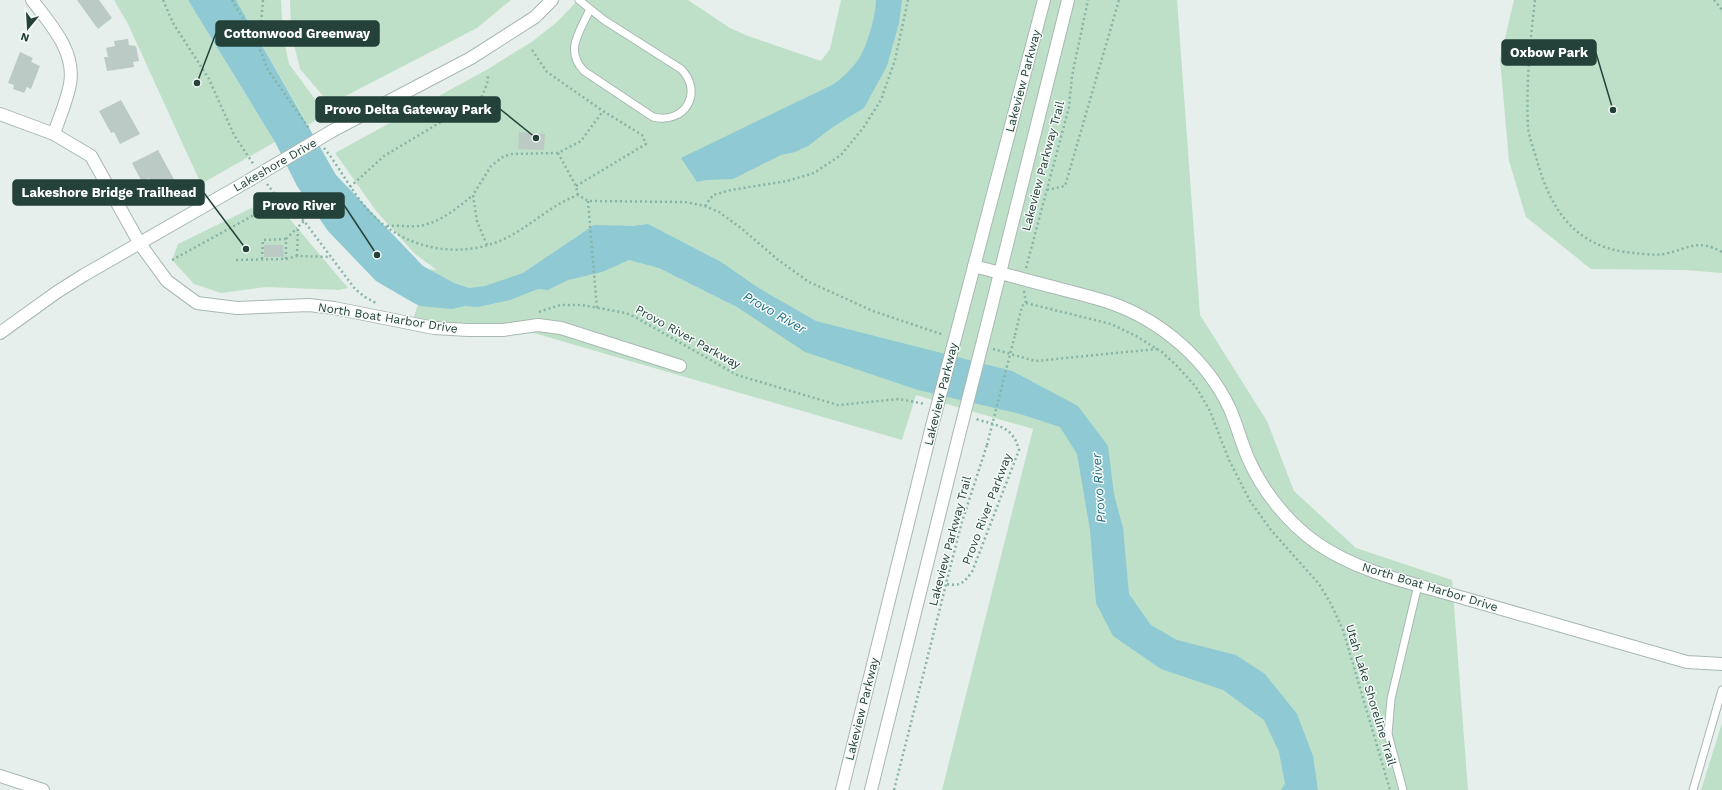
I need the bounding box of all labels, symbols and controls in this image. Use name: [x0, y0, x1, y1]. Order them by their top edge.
north arrow: [8, 8, 48, 48]
callout: Cottonwood Greenway: [216, 21, 379, 46]
text: Cottonwood Greenway: [224, 26, 371, 41]
street label: Lakeview Parkway: [1003, 27, 1044, 134]
text: N: [19, 30, 31, 44]
callout: Oxbow Park: [1502, 40, 1596, 65]
text: Oxbow Park: [1510, 45, 1589, 60]
callout: Provo Delta Gateway Park: [316, 97, 500, 122]
street label: Lakeview Parkway Trail: [1019, 99, 1067, 233]
text: Provo Delta Gateway Park: [324, 102, 493, 117]
street label: Lakeshore Drive: [231, 135, 319, 195]
callout: Lakeshore Bridge Trailhead: [13, 180, 204, 205]
text: Lakeshore Bridge Trailhead: [22, 185, 196, 200]
callout: Provo River: [254, 193, 344, 218]
text: Provo River: [262, 198, 336, 213]
water label: Provo River: [741, 289, 810, 337]
street label: North Boat Harbor Drive: [317, 300, 459, 336]
street label: Provo River Parkway: [633, 302, 744, 372]
street label: Lakeview Parkway: [921, 340, 961, 447]
street label: Provo River Parkway: [959, 451, 1015, 567]
water label: Provo River: [1089, 452, 1108, 523]
street label: Lakeview Parkway Trail: [926, 474, 974, 608]
street label: North Boat Harbor Drive: [1360, 560, 1500, 614]
street label: Utah Lake Shoreline Trail: [1343, 623, 1399, 768]
street label: Lakeview Parkway: [842, 655, 882, 762]

